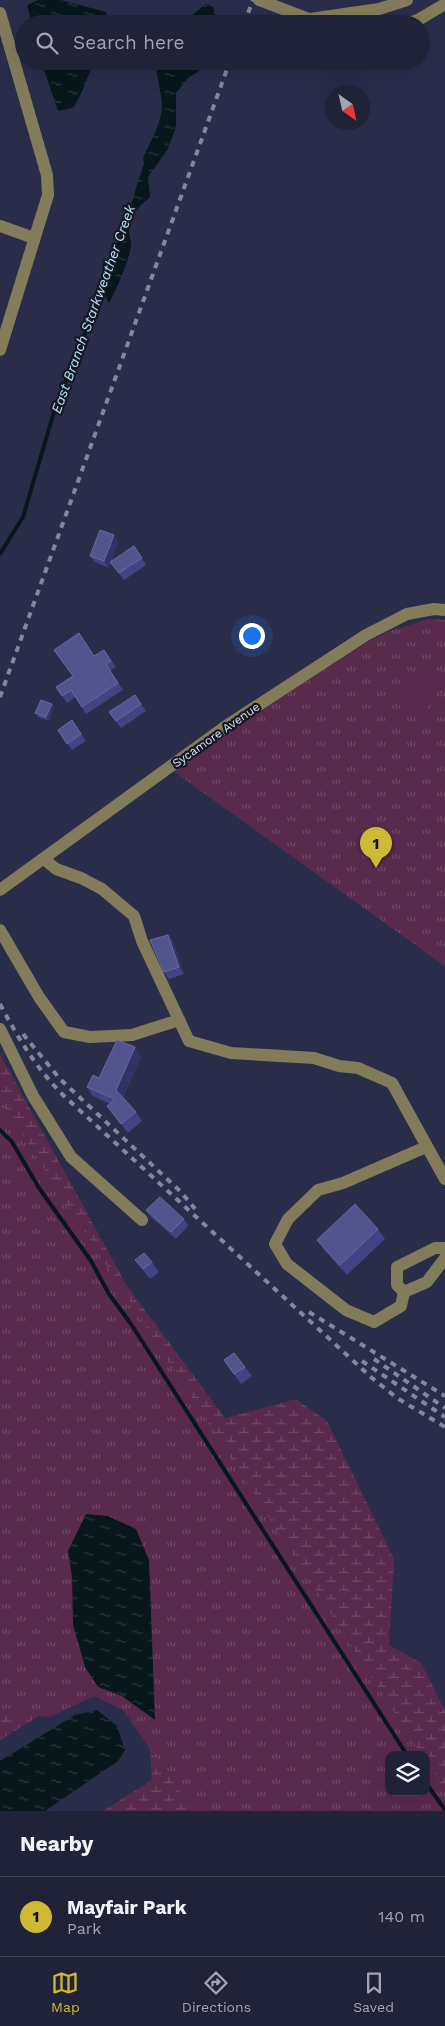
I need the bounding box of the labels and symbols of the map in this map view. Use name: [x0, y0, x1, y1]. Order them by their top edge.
north arrow: [325, 85, 370, 130]
water label: East Branch Starkweather Creek: [48, 202, 138, 415]
your location: [239, 623, 265, 649]
street label: Sycamore Avenue: [170, 700, 262, 770]
pin: 1: [360, 827, 392, 868]

